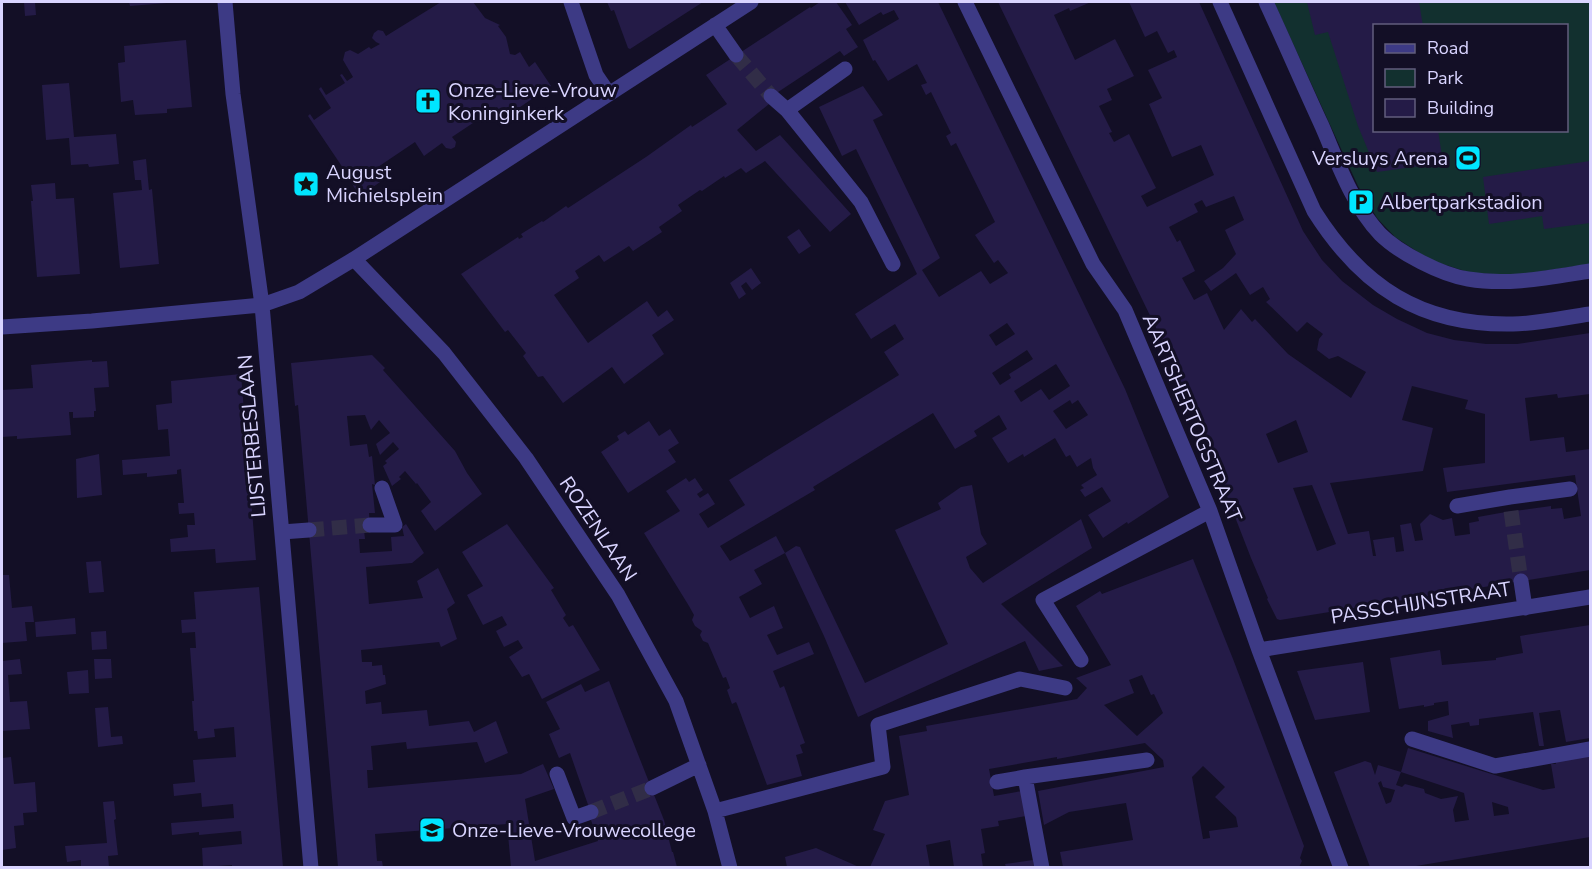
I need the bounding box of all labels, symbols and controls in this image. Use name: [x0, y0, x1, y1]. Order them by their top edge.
legend: [1373, 24, 1568, 132]
text: Road: [1427, 36, 1469, 60]
text: Park: [1427, 66, 1464, 90]
place label: Onze-Lieve-Vrouw Koninginkerk: [448, 77, 617, 127]
church icon: Onze-Lieve-Vrouw Koninginkerk: [413, 86, 443, 116]
text: Building: [1427, 96, 1494, 120]
sports icon: Versluys Arena: [1453, 143, 1483, 173]
place label: Versluys Arena: [1311, 145, 1448, 172]
place label: August Michielsplein: [326, 159, 443, 209]
place icon: August Michielsplein: [291, 169, 321, 199]
parking icon: Albertparkstadion: [1346, 187, 1376, 217]
place label: Albertparkstadion: [1380, 189, 1543, 216]
street label: AARTSHERTOGSTRAAT: [1136, 310, 1248, 526]
street label: LIJSTERBESLAAN: [231, 354, 273, 518]
street label: ROZENLAAN: [553, 471, 643, 587]
street label: PASSCHIJNSTRAAT: [1329, 575, 1513, 631]
school or university icon: Onze-Lieve-Vrouwecollege: [417, 815, 447, 845]
place label: Onze-Lieve-Vrouwecollege: [452, 817, 696, 844]

